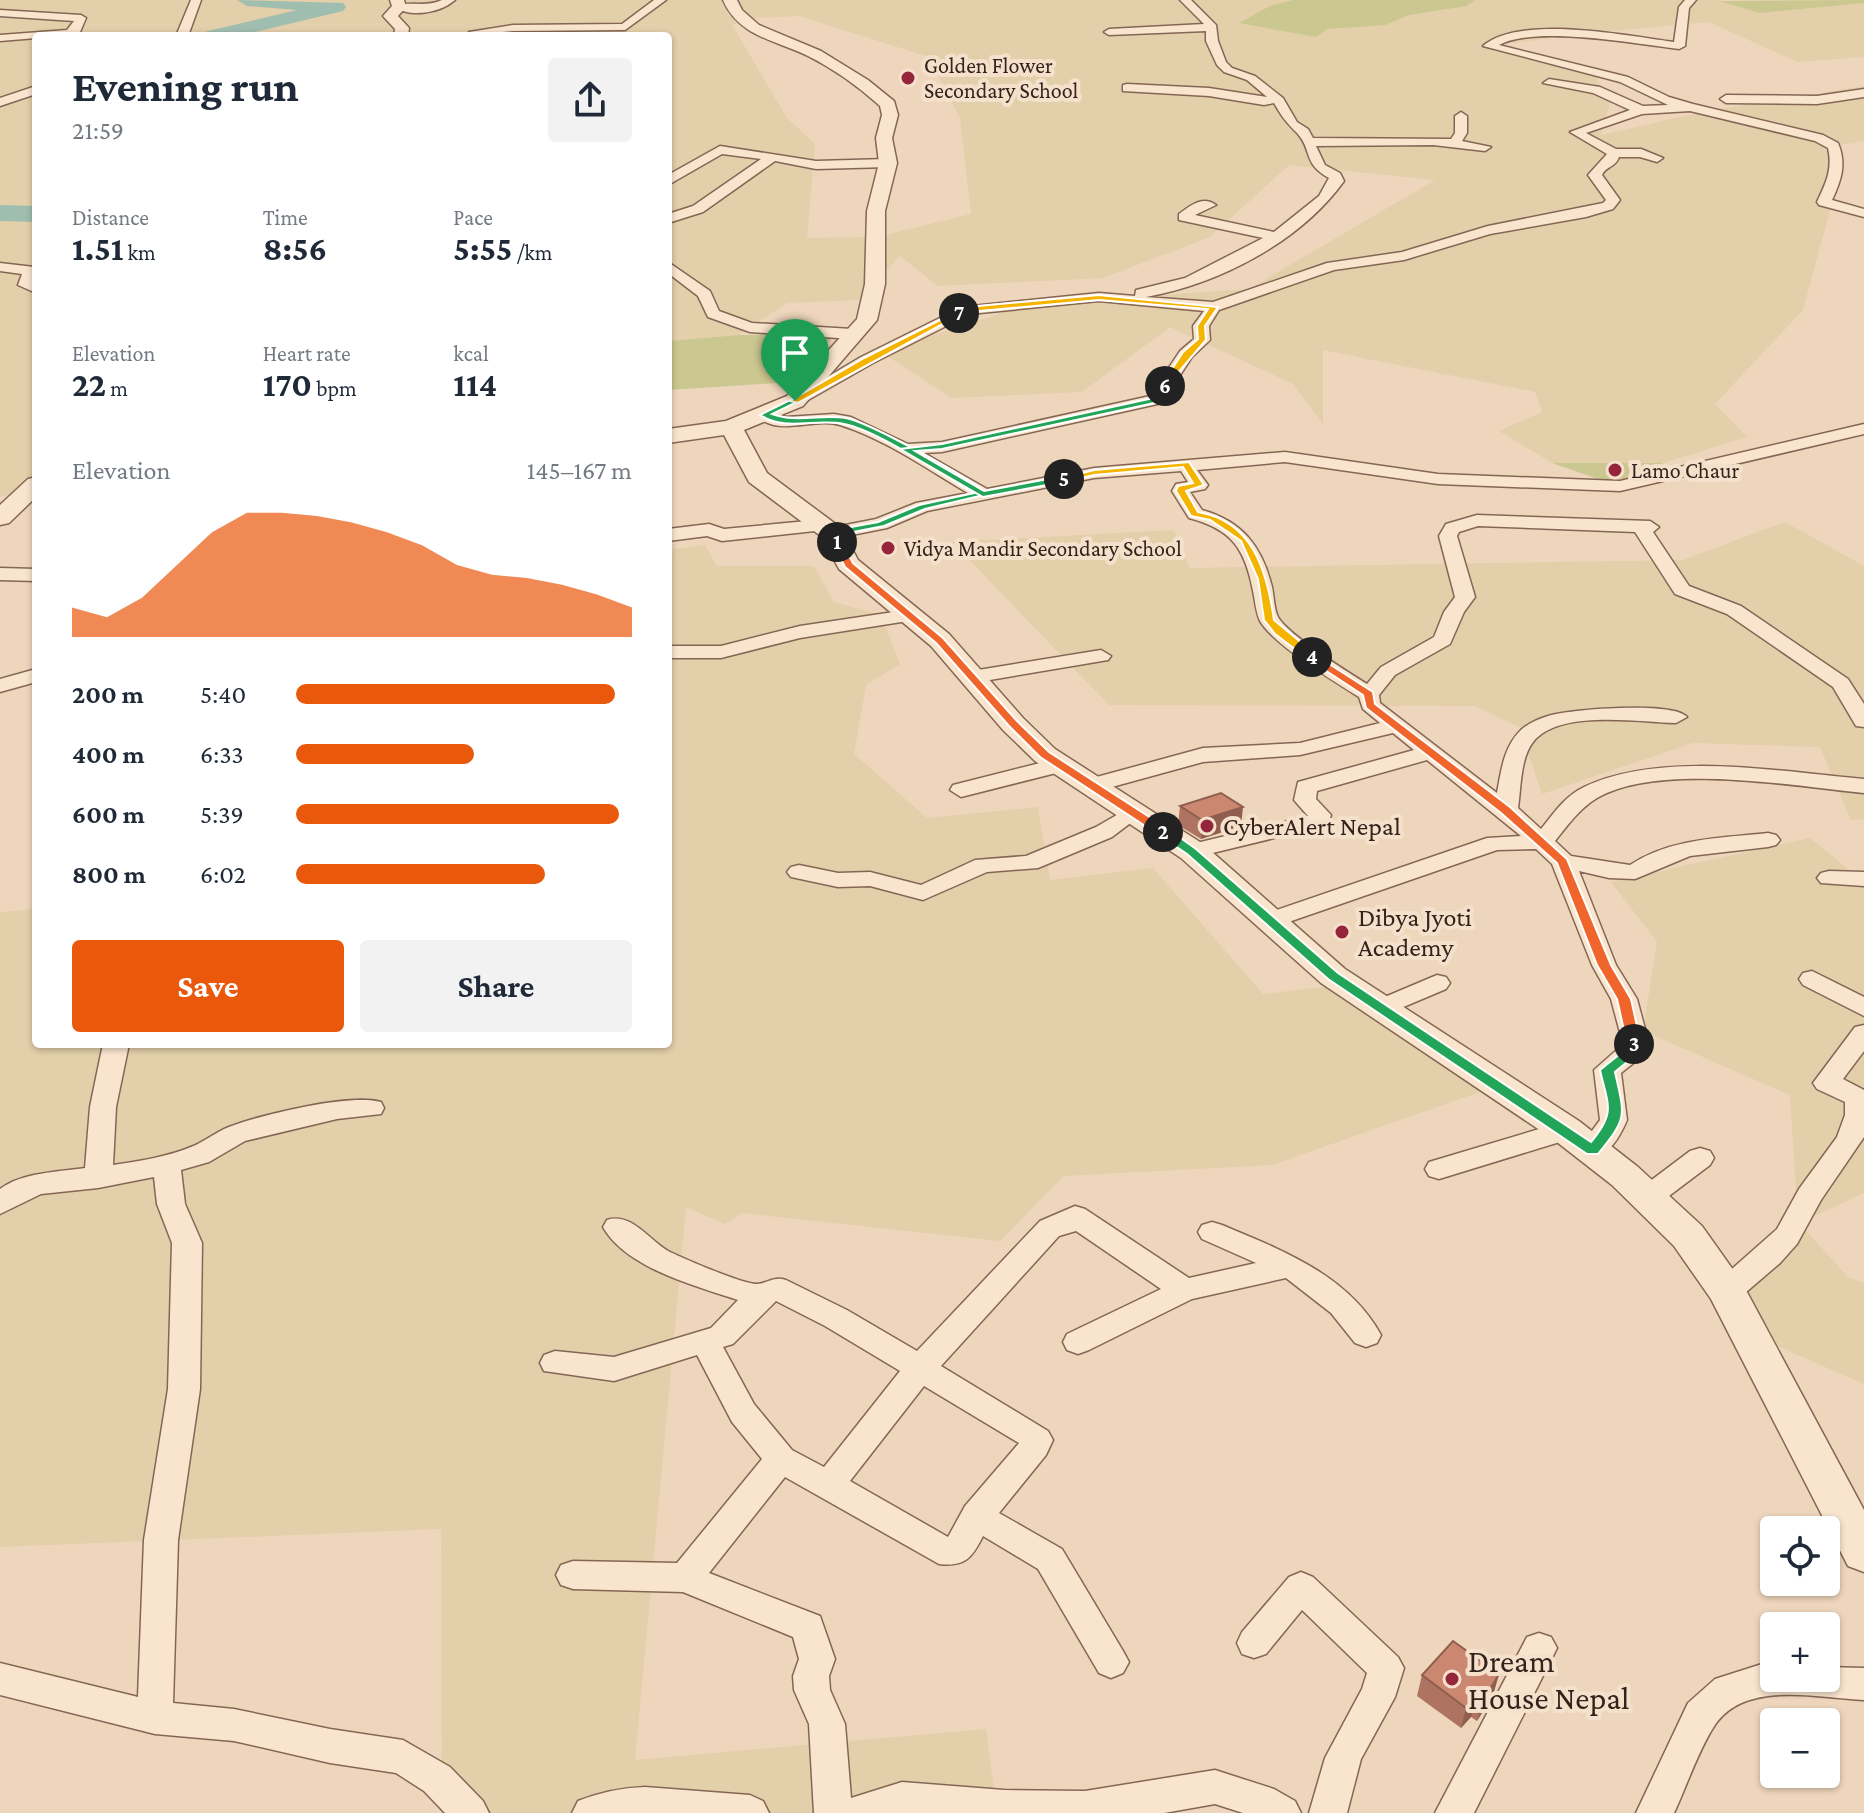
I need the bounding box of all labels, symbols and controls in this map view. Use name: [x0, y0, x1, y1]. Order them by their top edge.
place label: Golden Flower Secondary School: [924, 53, 1079, 103]
button: share: [548, 58, 632, 142]
text: Evening run: [72, 62, 299, 110]
marker: Golden Flower Secondary School: [899, 69, 917, 87]
text: 21:59: [72, 116, 124, 145]
text: Distance: [72, 205, 149, 230]
text: Time: [263, 205, 308, 230]
text: Pace: [453, 205, 493, 230]
text: 1.51: [72, 230, 123, 267]
text: 8:56: [263, 230, 327, 267]
text: 5:55: [453, 230, 512, 267]
text: km: [123, 240, 156, 265]
text: /km: [512, 240, 553, 265]
pin: 7: [939, 293, 979, 333]
text: 7: [954, 300, 964, 325]
pin: [761, 319, 829, 401]
icon: arrive: [773, 331, 817, 375]
text: Elevation: [72, 341, 155, 366]
text: Heart rate: [263, 341, 351, 366]
text: kcal: [453, 341, 489, 366]
text: 22: [72, 366, 106, 403]
text: 170: [263, 366, 312, 403]
text: 114: [453, 366, 497, 403]
pin: 6: [1145, 366, 1185, 406]
text: 6: [1159, 373, 1171, 398]
text: m: [106, 376, 128, 401]
text: bpm: [312, 376, 357, 401]
text: Elevation: [72, 456, 170, 485]
text: 145–167 m: [527, 456, 632, 485]
place label: Lamo Chaur: [1631, 458, 1740, 483]
pin: 5: [1044, 459, 1084, 499]
marker: Lamo Chaur: [1606, 461, 1624, 479]
text: 5: [1059, 466, 1069, 491]
pin: 1: [817, 522, 857, 562]
text: 1: [833, 529, 841, 554]
place label: Vidya Mandir Secondary School: [904, 536, 1182, 561]
marker: Vidya Mandir Secondary School: [879, 539, 897, 557]
pin: 4: [1292, 637, 1332, 677]
text: 4: [1306, 644, 1318, 669]
text: 200 m: [72, 680, 144, 709]
text: 5:40: [200, 680, 246, 709]
text: 400 m: [72, 740, 145, 769]
text: 6:33: [200, 740, 244, 769]
text: 600 m: [72, 800, 145, 829]
text: 5:39: [200, 800, 244, 829]
pin: 2: [1143, 812, 1183, 852]
place label: CyberAlert Nepal: [1223, 812, 1401, 841]
marker: CyberAlert Nepal: [1198, 817, 1216, 835]
text: 2: [1157, 819, 1169, 844]
text: 800 m: [72, 860, 146, 889]
text: 6:02: [200, 860, 246, 889]
place label: Dibya Jyoti Academy: [1358, 903, 1472, 962]
marker: Dibya Jyoti Academy: [1333, 923, 1351, 941]
button: Save: [72, 940, 344, 1032]
button: Share: [360, 940, 632, 1032]
pin: 3: [1614, 1024, 1654, 1064]
text: 3: [1629, 1031, 1639, 1056]
map controls: [1760, 1516, 1840, 1788]
button: locate: [1760, 1516, 1840, 1596]
button: +: [1760, 1612, 1840, 1692]
place label: Dream House Nepal: [1468, 1643, 1629, 1716]
marker: Dream House Nepal: [1443, 1670, 1461, 1688]
button: −: [1760, 1708, 1840, 1788]

